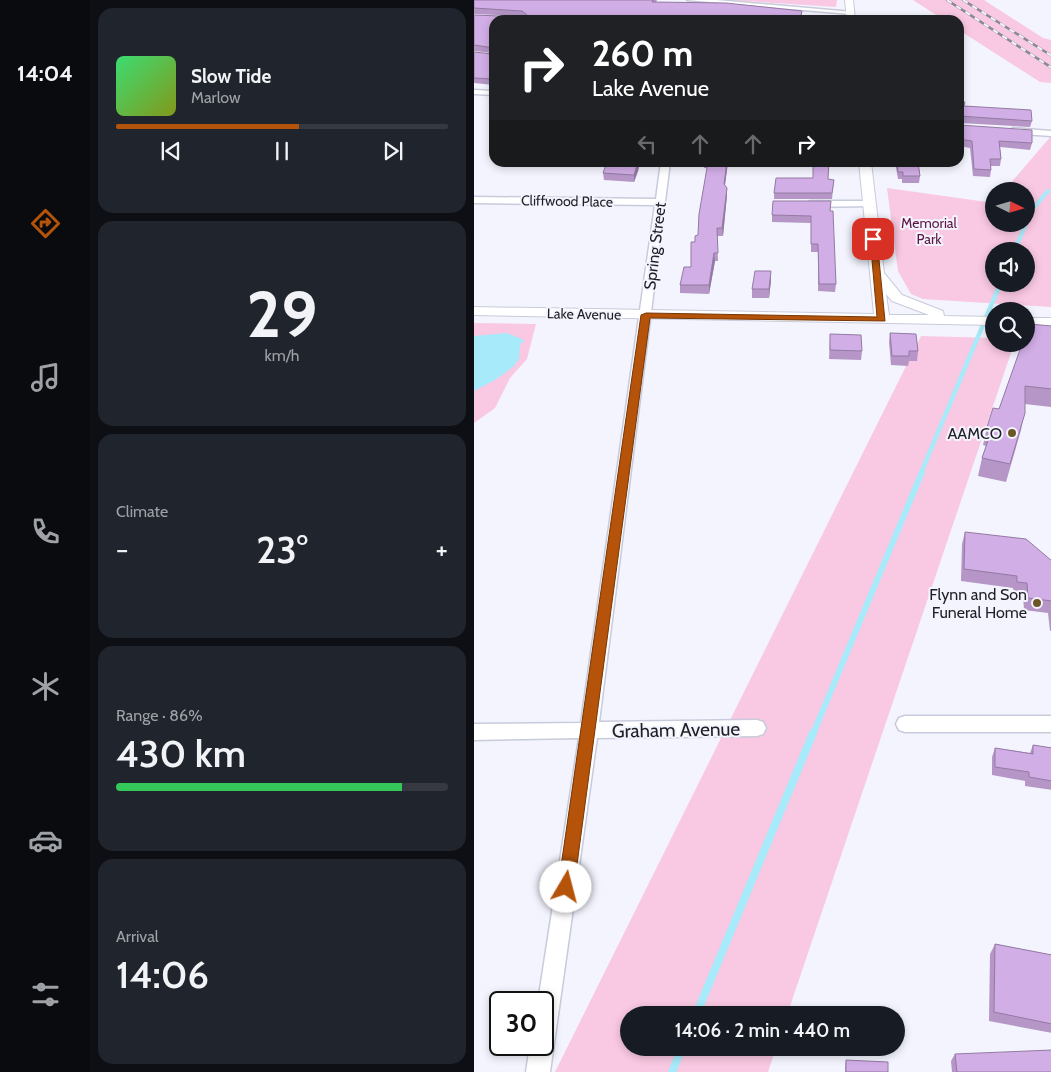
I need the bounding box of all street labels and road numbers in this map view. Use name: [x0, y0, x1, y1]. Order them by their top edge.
street label: Cliffwood Place: [521, 191, 613, 211]
street label: Spring Street: [640, 200, 670, 291]
street label: Lake Avenue: [547, 304, 621, 324]
street label: Graham Avenue: [612, 717, 741, 743]

